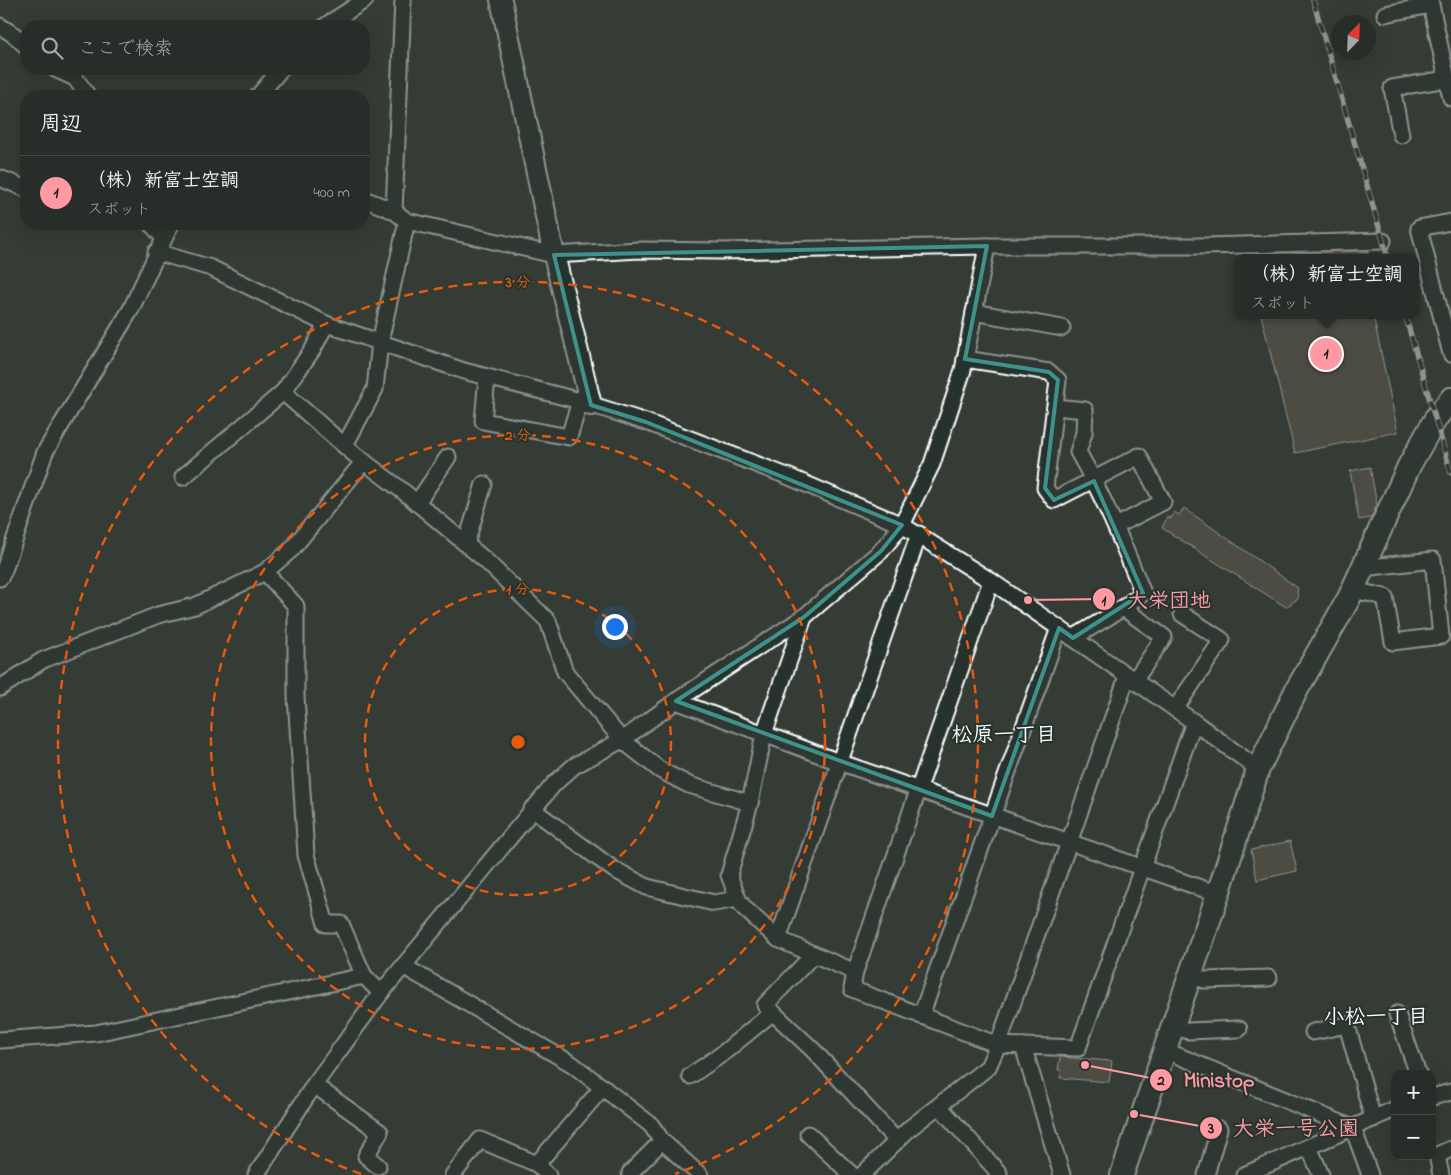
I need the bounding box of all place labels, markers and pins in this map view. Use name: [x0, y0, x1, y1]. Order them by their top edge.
pin: 1: [1310, 335, 1342, 373]
callout: 大栄団地: [1092, 581, 1221, 617]
centre of rings: [509, 733, 527, 751]
callout: Ministop: [1149, 1062, 1264, 1098]
callout: 大栄一号公園: [1198, 1110, 1369, 1146]

